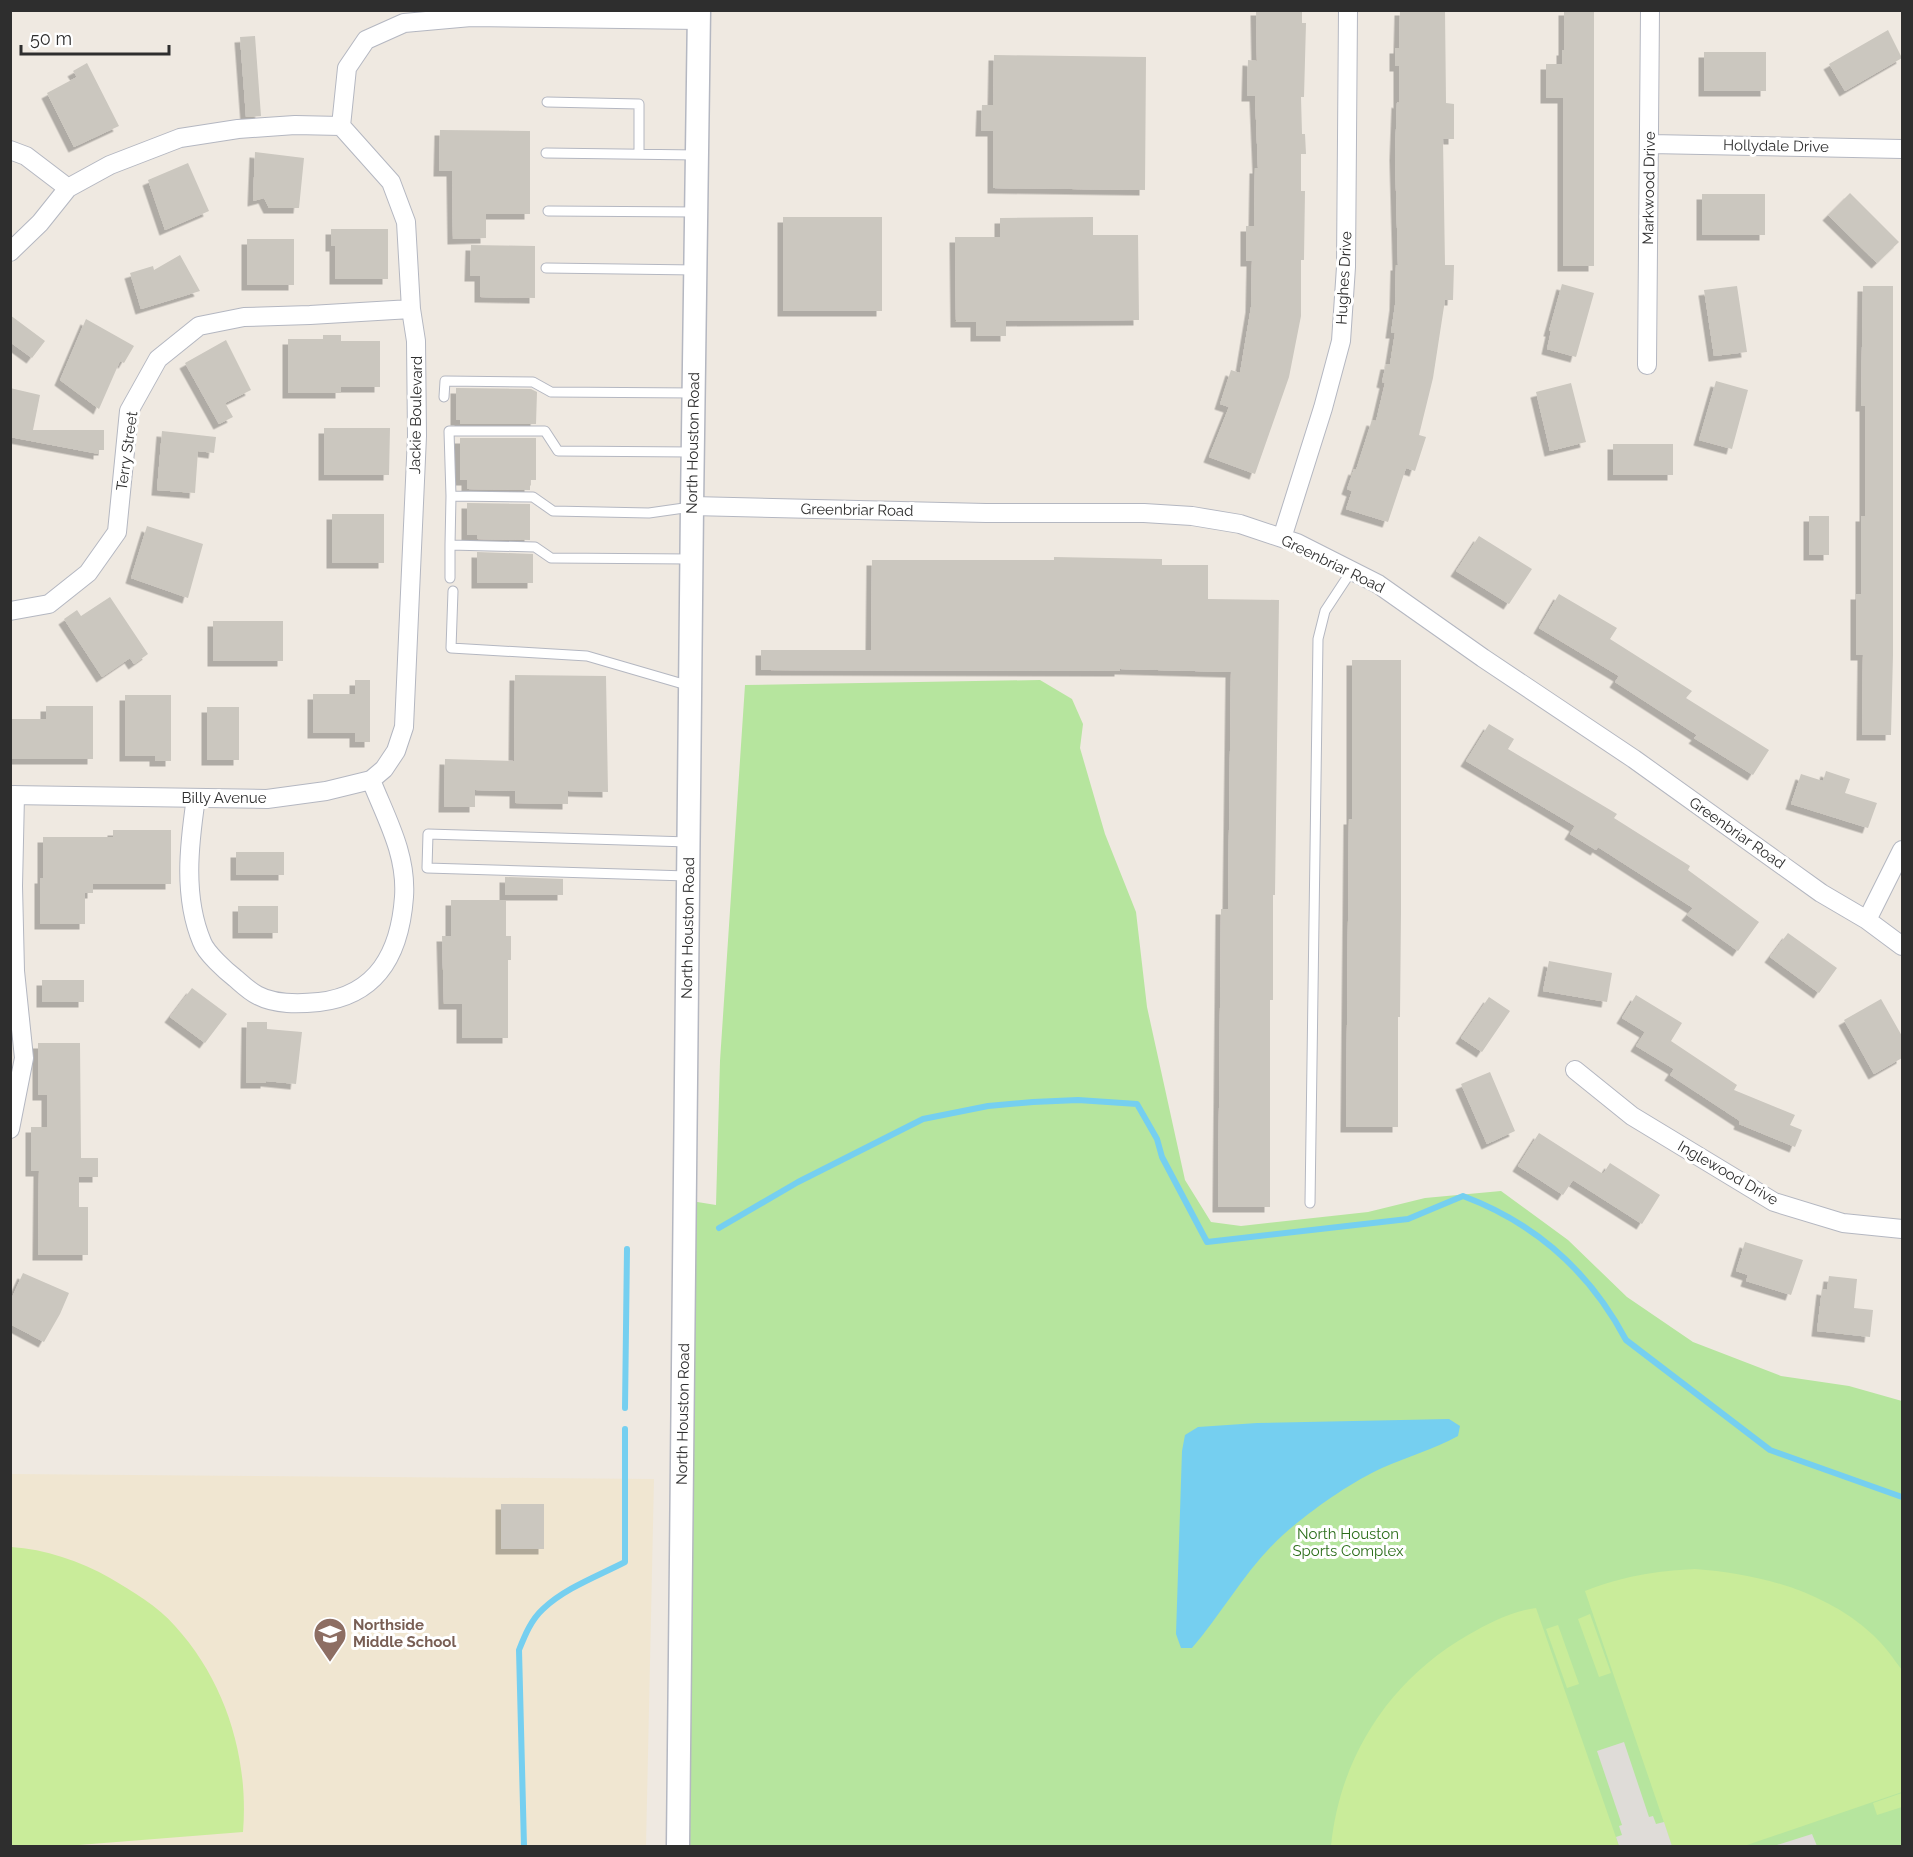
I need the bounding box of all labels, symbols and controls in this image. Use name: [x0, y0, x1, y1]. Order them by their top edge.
scale bar: [21, 18, 170, 56]
text: 50 m: [30, 28, 72, 49]
street label: Markwood Drive: [1639, 131, 1659, 245]
street label: Hollydale Drive: [1723, 136, 1829, 156]
street label: Hughes Drive: [1333, 231, 1355, 325]
street label: Jackie Boulevard: [406, 356, 426, 474]
street label: North Houston Road: [683, 372, 703, 514]
street label: Terry Street: [113, 410, 141, 492]
street label: Greenbriar Road: [800, 500, 914, 520]
street label: Greenbriar Road: [1278, 531, 1388, 597]
street label: Billy Avenue: [182, 789, 267, 807]
street label: Greenbriar Road: [1686, 793, 1788, 873]
street label: North Houston Road: [678, 857, 698, 999]
street label: Inglewood Drive: [1675, 1137, 1782, 1209]
street label: North Houston Road: [673, 1343, 693, 1485]
park label: North Houston Sports Complex: [1292, 1525, 1404, 1560]
school or university icon: Northside Middle School: [312, 1616, 348, 1663]
place label: Northside Middle School: [353, 1616, 456, 1651]

